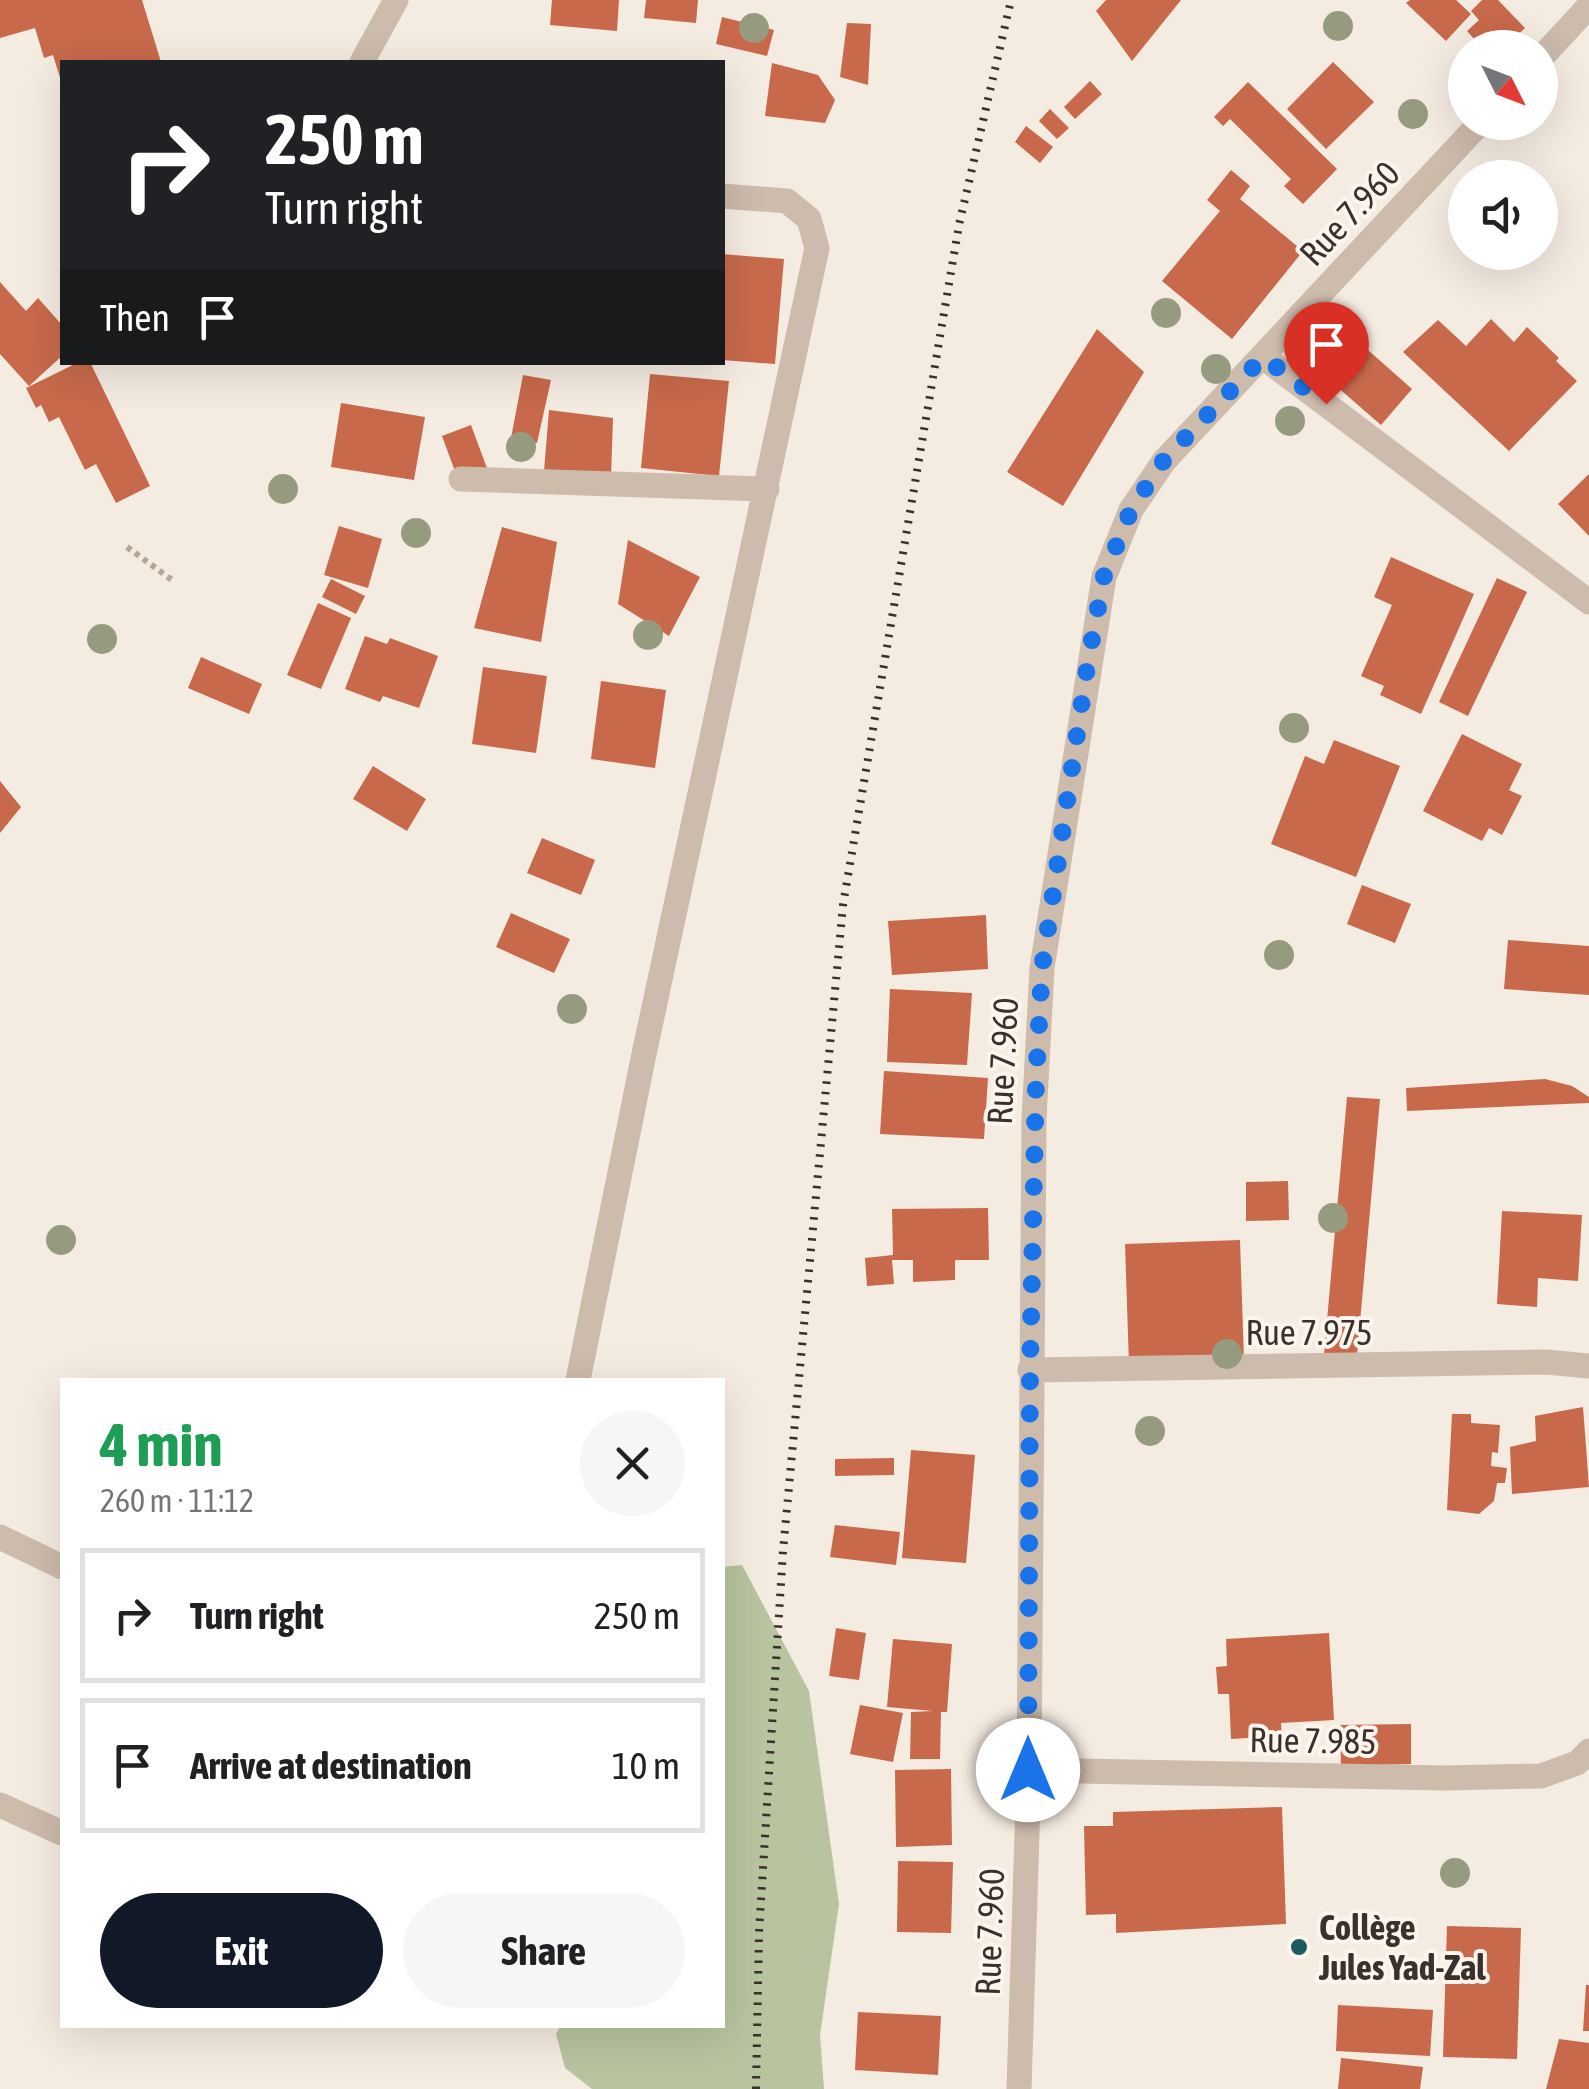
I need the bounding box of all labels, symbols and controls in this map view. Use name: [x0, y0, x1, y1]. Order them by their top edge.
north arrow: [1448, 30, 1558, 140]
map controls: [1448, 30, 1558, 270]
text: 250 m: [265, 99, 424, 179]
icon: right: [100, 100, 230, 230]
street label: Rue 7.960: [1291, 153, 1407, 273]
button: sound: [1448, 160, 1558, 270]
text: Turn right: [265, 182, 423, 234]
icon: arrive: [190, 290, 245, 345]
text: Then: [100, 296, 170, 339]
pin: [1284, 302, 1369, 405]
icon: arrive: [1299, 317, 1354, 372]
street label: Rue 7.960: [979, 996, 1025, 1126]
street label: Rue 7.975: [1245, 1312, 1373, 1352]
text: 4 min: [100, 1410, 223, 1479]
button: close: [580, 1411, 685, 1516]
text: 260 m · 11:12: [100, 1482, 254, 1519]
icon: right: [105, 1588, 160, 1643]
text: Turn right: [190, 1594, 324, 1637]
text: 250 m: [594, 1594, 680, 1637]
position arrow: [976, 1718, 1080, 1822]
street label: Rue 7.985: [1249, 1719, 1377, 1761]
icon: arrive: [105, 1738, 160, 1793]
text: Arrive at destination: [190, 1744, 472, 1787]
text: 10 m: [612, 1744, 680, 1787]
street label: Rue 7.960: [967, 1868, 1011, 1996]
button: Exit: [100, 1893, 383, 2008]
button: Share: [403, 1893, 685, 2008]
place label: Collège Jules Yad-Zal: [1318, 1907, 1486, 1987]
marker: Collège Jules Yad-Zal: [1288, 1936, 1310, 1958]

